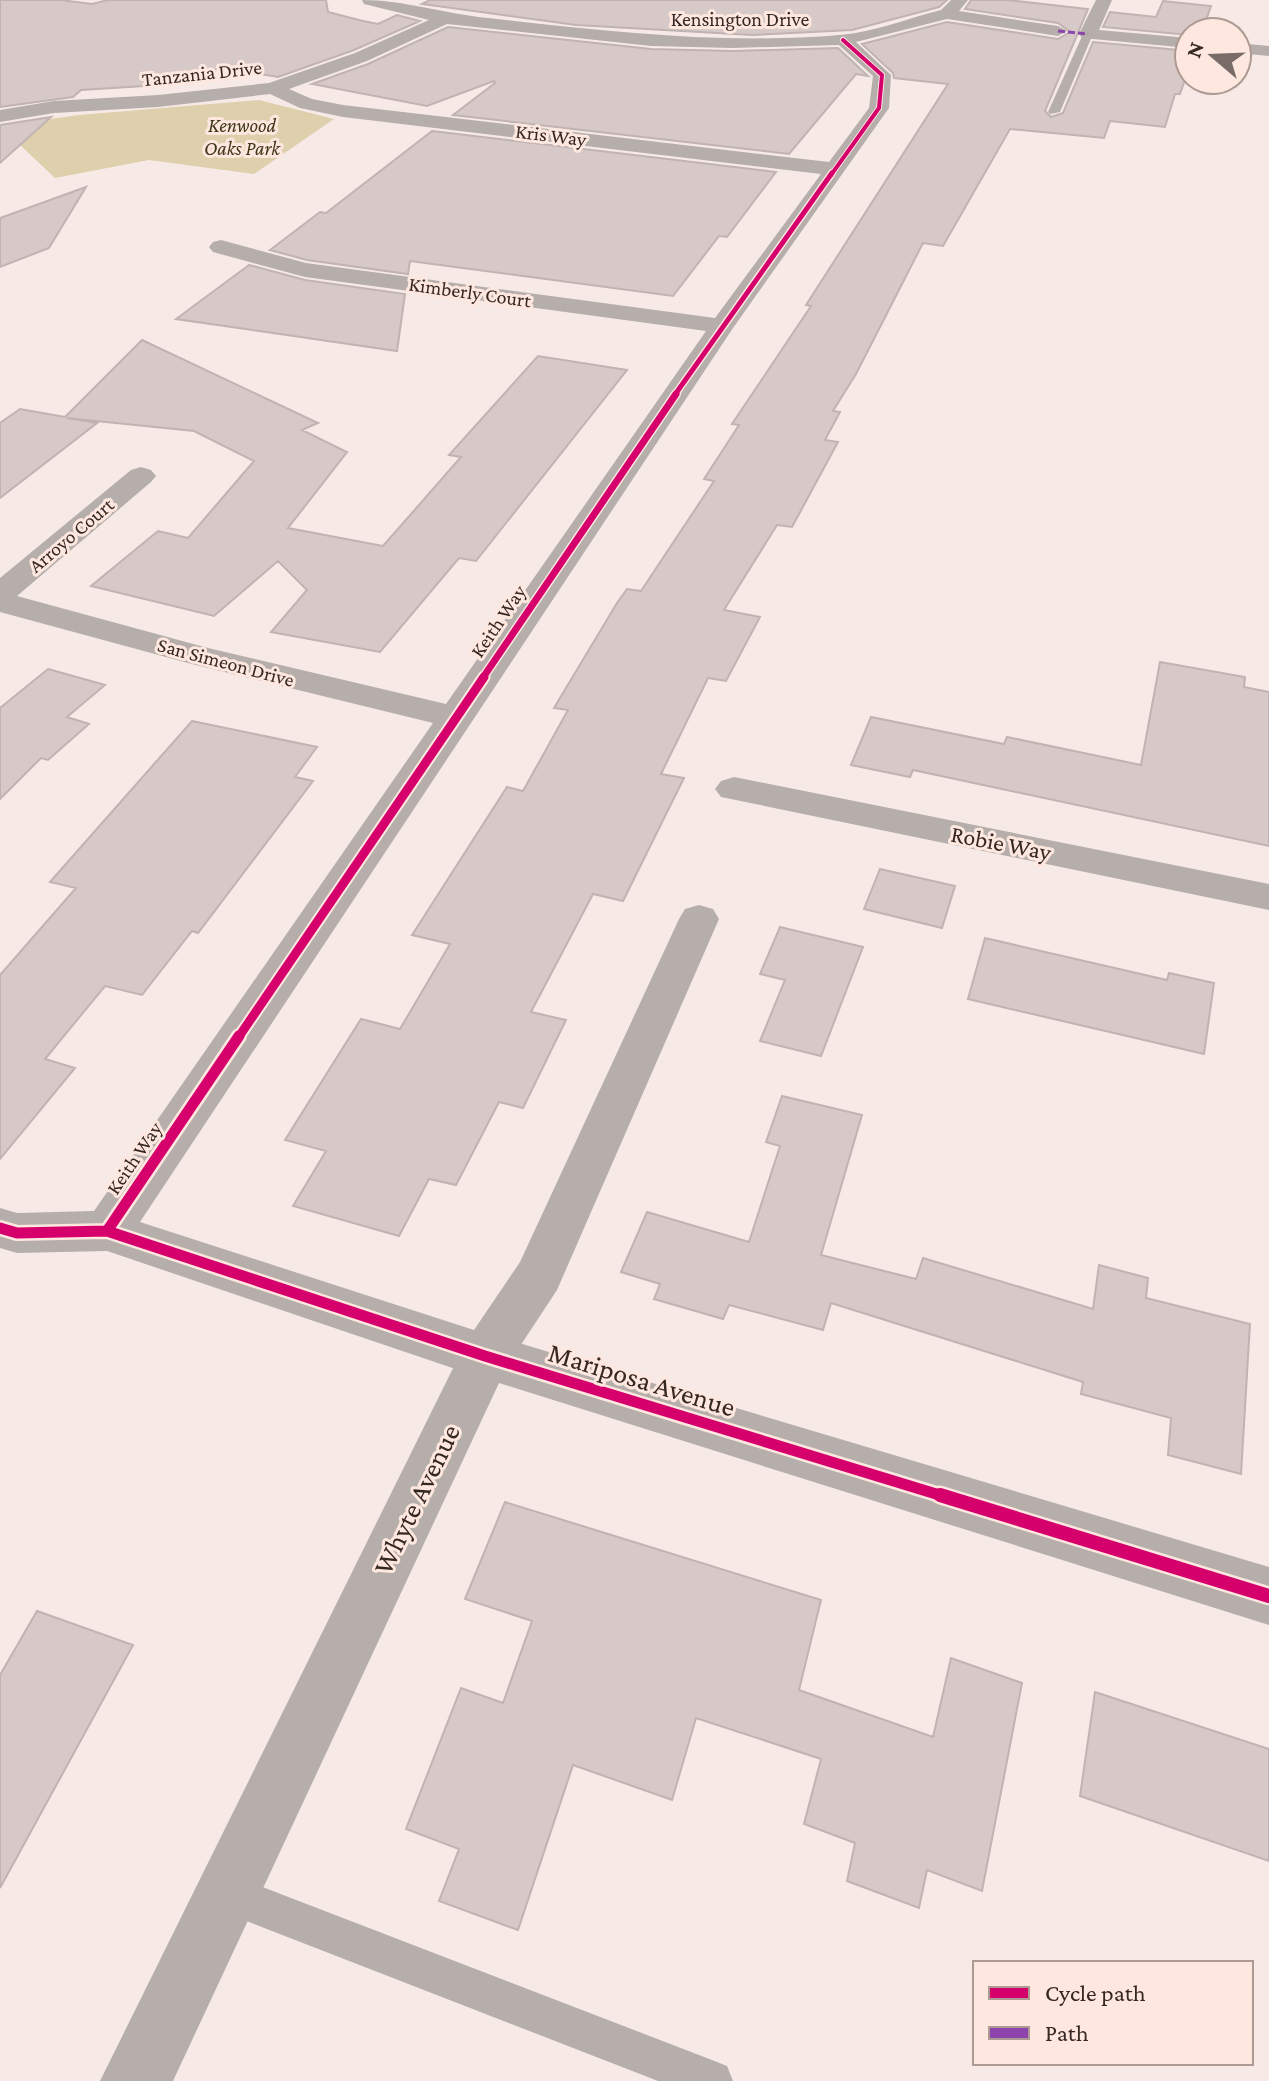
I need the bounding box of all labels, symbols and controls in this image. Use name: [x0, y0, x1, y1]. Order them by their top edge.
street label: Kensington Drive: [671, 8, 810, 31]
north arrow: [1173, 16, 1253, 96]
text: N: [1180, 38, 1209, 61]
street label: Tanzania Drive: [141, 56, 263, 90]
park label: Kenwood Oaks Park: [204, 114, 281, 159]
street label: Kris Way: [514, 120, 588, 151]
street label: Kimberly Court: [407, 273, 533, 312]
street label: Arroyo Court: [24, 493, 119, 578]
street label: Keith Way: [466, 580, 531, 662]
street label: San Simeon Drive: [155, 633, 297, 691]
street label: Robie Way: [949, 820, 1054, 866]
street label: Keith Way: [102, 1117, 167, 1199]
street label: Mariposa Avenue: [545, 1336, 739, 1423]
street label: Whyte Avenue: [367, 1419, 466, 1579]
legend: [973, 1961, 1253, 2065]
text: Cycle path: [1045, 1979, 1146, 2006]
text: Path: [1045, 2019, 1089, 2046]

